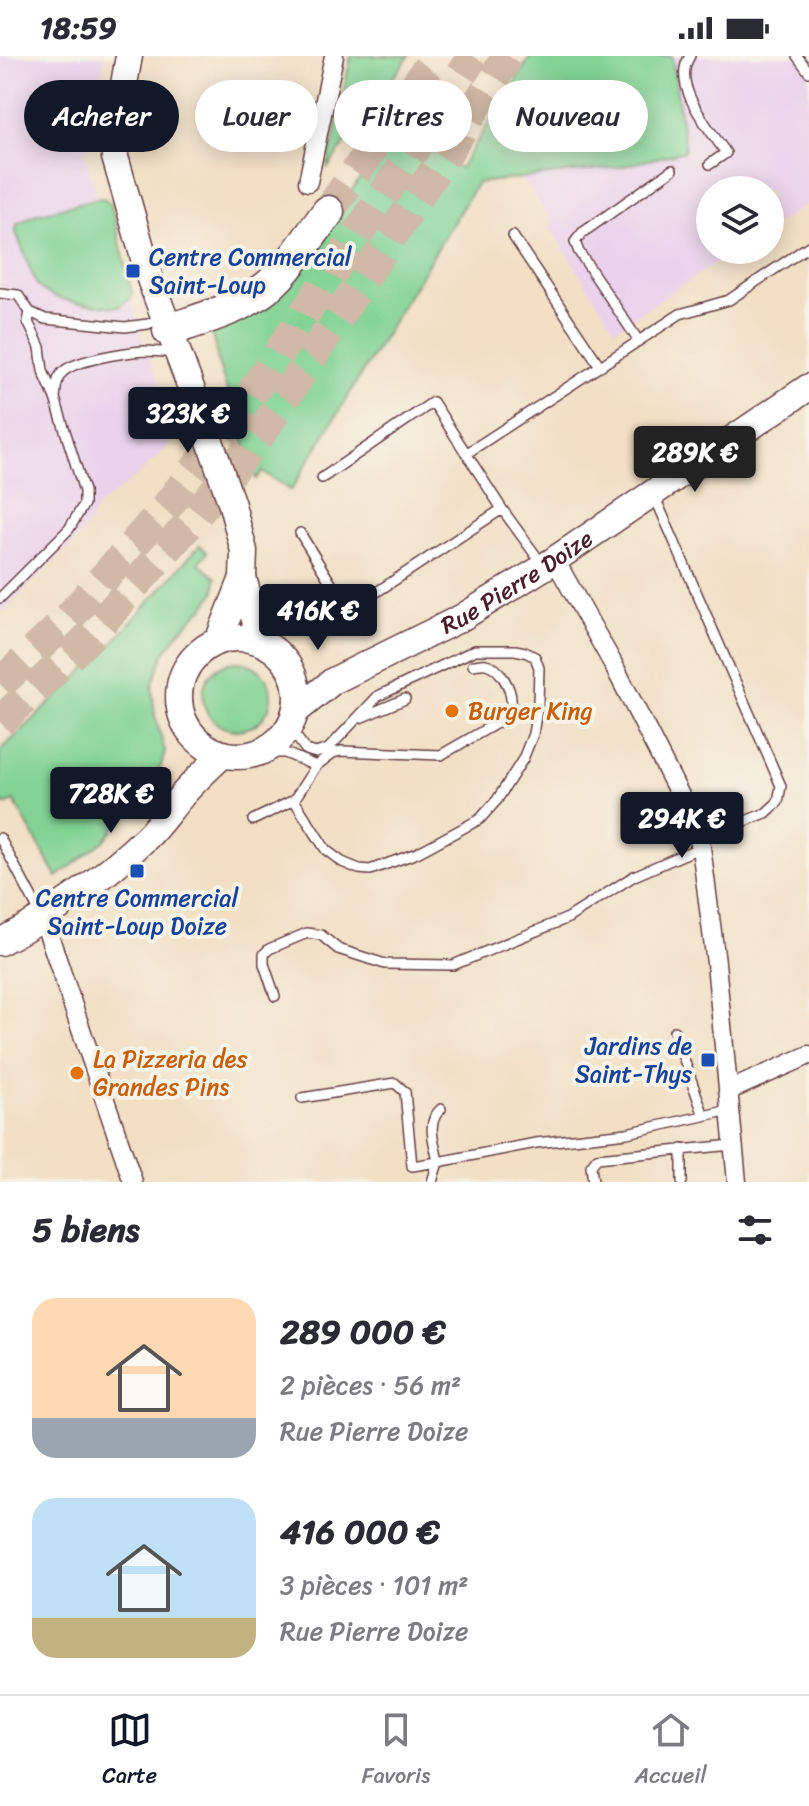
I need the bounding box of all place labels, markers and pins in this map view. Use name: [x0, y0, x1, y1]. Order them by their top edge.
place label: Centre Commercial Saint-Loup: [149, 236, 353, 306]
marker: Centre Commercial Saint-Loup: [124, 262, 142, 280]
pin: 323K €: [123, 387, 253, 455]
pin: 289K €: [630, 426, 760, 494]
pin: 416K €: [253, 584, 383, 652]
place label: Burger King: [468, 690, 593, 732]
marker: Burger King: [443, 702, 461, 720]
pin: 728K €: [46, 767, 176, 835]
pin: 294K €: [617, 792, 747, 860]
marker: Centre Commercial Saint-Loup Doize: [128, 862, 146, 880]
place label: Centre Commercial Saint-Loup Doize: [36, 877, 239, 947]
place label: Jardins de Saint-Thys: [575, 1025, 692, 1095]
place label: La Pizzeria des Grandes Pins: [93, 1038, 247, 1108]
marker: Jardins de Saint-Thys: [699, 1051, 717, 1069]
marker: La Pizzeria des Grandes Pins: [68, 1064, 86, 1082]

